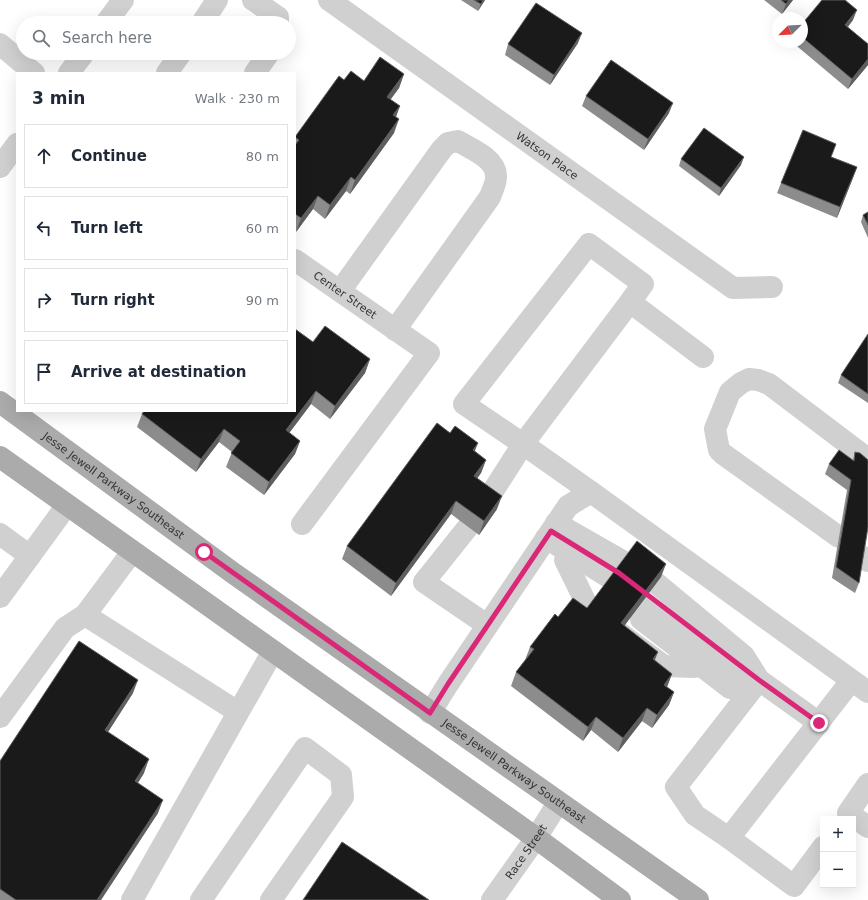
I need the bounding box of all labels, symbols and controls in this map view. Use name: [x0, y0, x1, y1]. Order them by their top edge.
north arrow: [772, 12, 808, 48]
search box: [16, 16, 296, 60]
icon: search: [30, 27, 52, 49]
text: Search here: [62, 29, 152, 47]
text: 3 min: [32, 88, 85, 108]
text: Walk · 230 m: [195, 91, 280, 106]
street label: Watson Place: [513, 129, 581, 183]
icon: ahead: [33, 145, 55, 167]
text: Continue: [71, 147, 147, 165]
text: 80 m: [246, 149, 279, 164]
icon: left: [33, 217, 55, 239]
text: Turn left: [71, 219, 143, 237]
text: 60 m: [246, 221, 279, 236]
street label: Center Street: [311, 269, 380, 322]
icon: right: [33, 289, 55, 311]
text: Turn right: [71, 291, 155, 309]
text: 90 m: [246, 293, 279, 308]
icon: arrive: [33, 361, 55, 383]
text: Arrive at destination: [71, 363, 246, 381]
street label: Jesse Jewell Parkway Southeast: [39, 429, 187, 542]
route start: [195, 543, 213, 561]
route end: [810, 714, 828, 732]
street label: Jesse Jewell Parkway Southeast: [439, 716, 589, 827]
map controls: [820, 816, 856, 888]
button: +: [820, 816, 856, 852]
street label: Race Street: [503, 822, 550, 882]
button: −: [820, 852, 856, 888]

